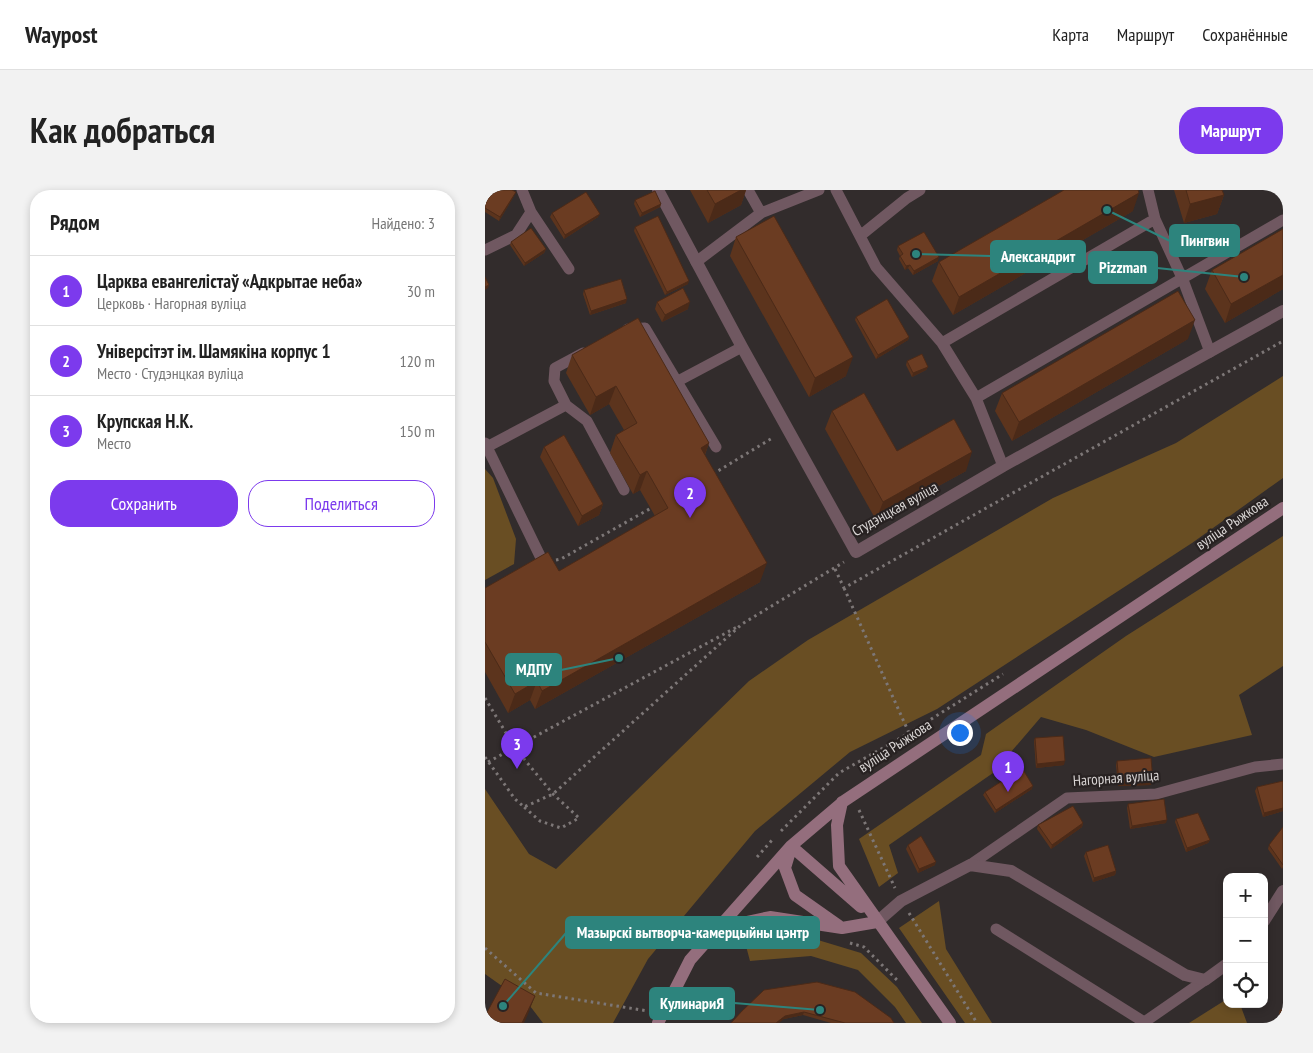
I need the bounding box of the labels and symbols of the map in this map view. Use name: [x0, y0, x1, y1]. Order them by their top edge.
callout: Пингвин: [1170, 225, 1239, 256]
text: Пингвин: [1181, 230, 1229, 250]
callout: Александрит: [991, 241, 1085, 272]
text: Александрит: [1000, 246, 1076, 266]
callout: Pizzman: [1089, 252, 1157, 283]
text: Pizzman: [1099, 257, 1147, 277]
pin: 2: [674, 477, 706, 518]
street label: Студэнцкая вуліца: [848, 477, 941, 540]
street label: вуліца Рыжкова: [1192, 491, 1272, 554]
callout: МДПУ: [506, 654, 561, 685]
text: МДПУ: [516, 659, 552, 679]
street label: вуліца Рыжкова: [855, 715, 935, 776]
your location: [947, 720, 973, 746]
pin: 3: [501, 728, 533, 769]
pin: 1: [992, 751, 1024, 792]
street label: Нагорная вуліца: [1072, 765, 1160, 790]
callout: Мазырскі вытворча-камерцыйны цэнтр: [566, 917, 819, 948]
text: Мазырскі вытворча-камерцыйны цэнтр: [577, 922, 809, 942]
callout: КулинариЯ: [650, 988, 734, 1019]
text: КулинариЯ: [660, 993, 724, 1013]

